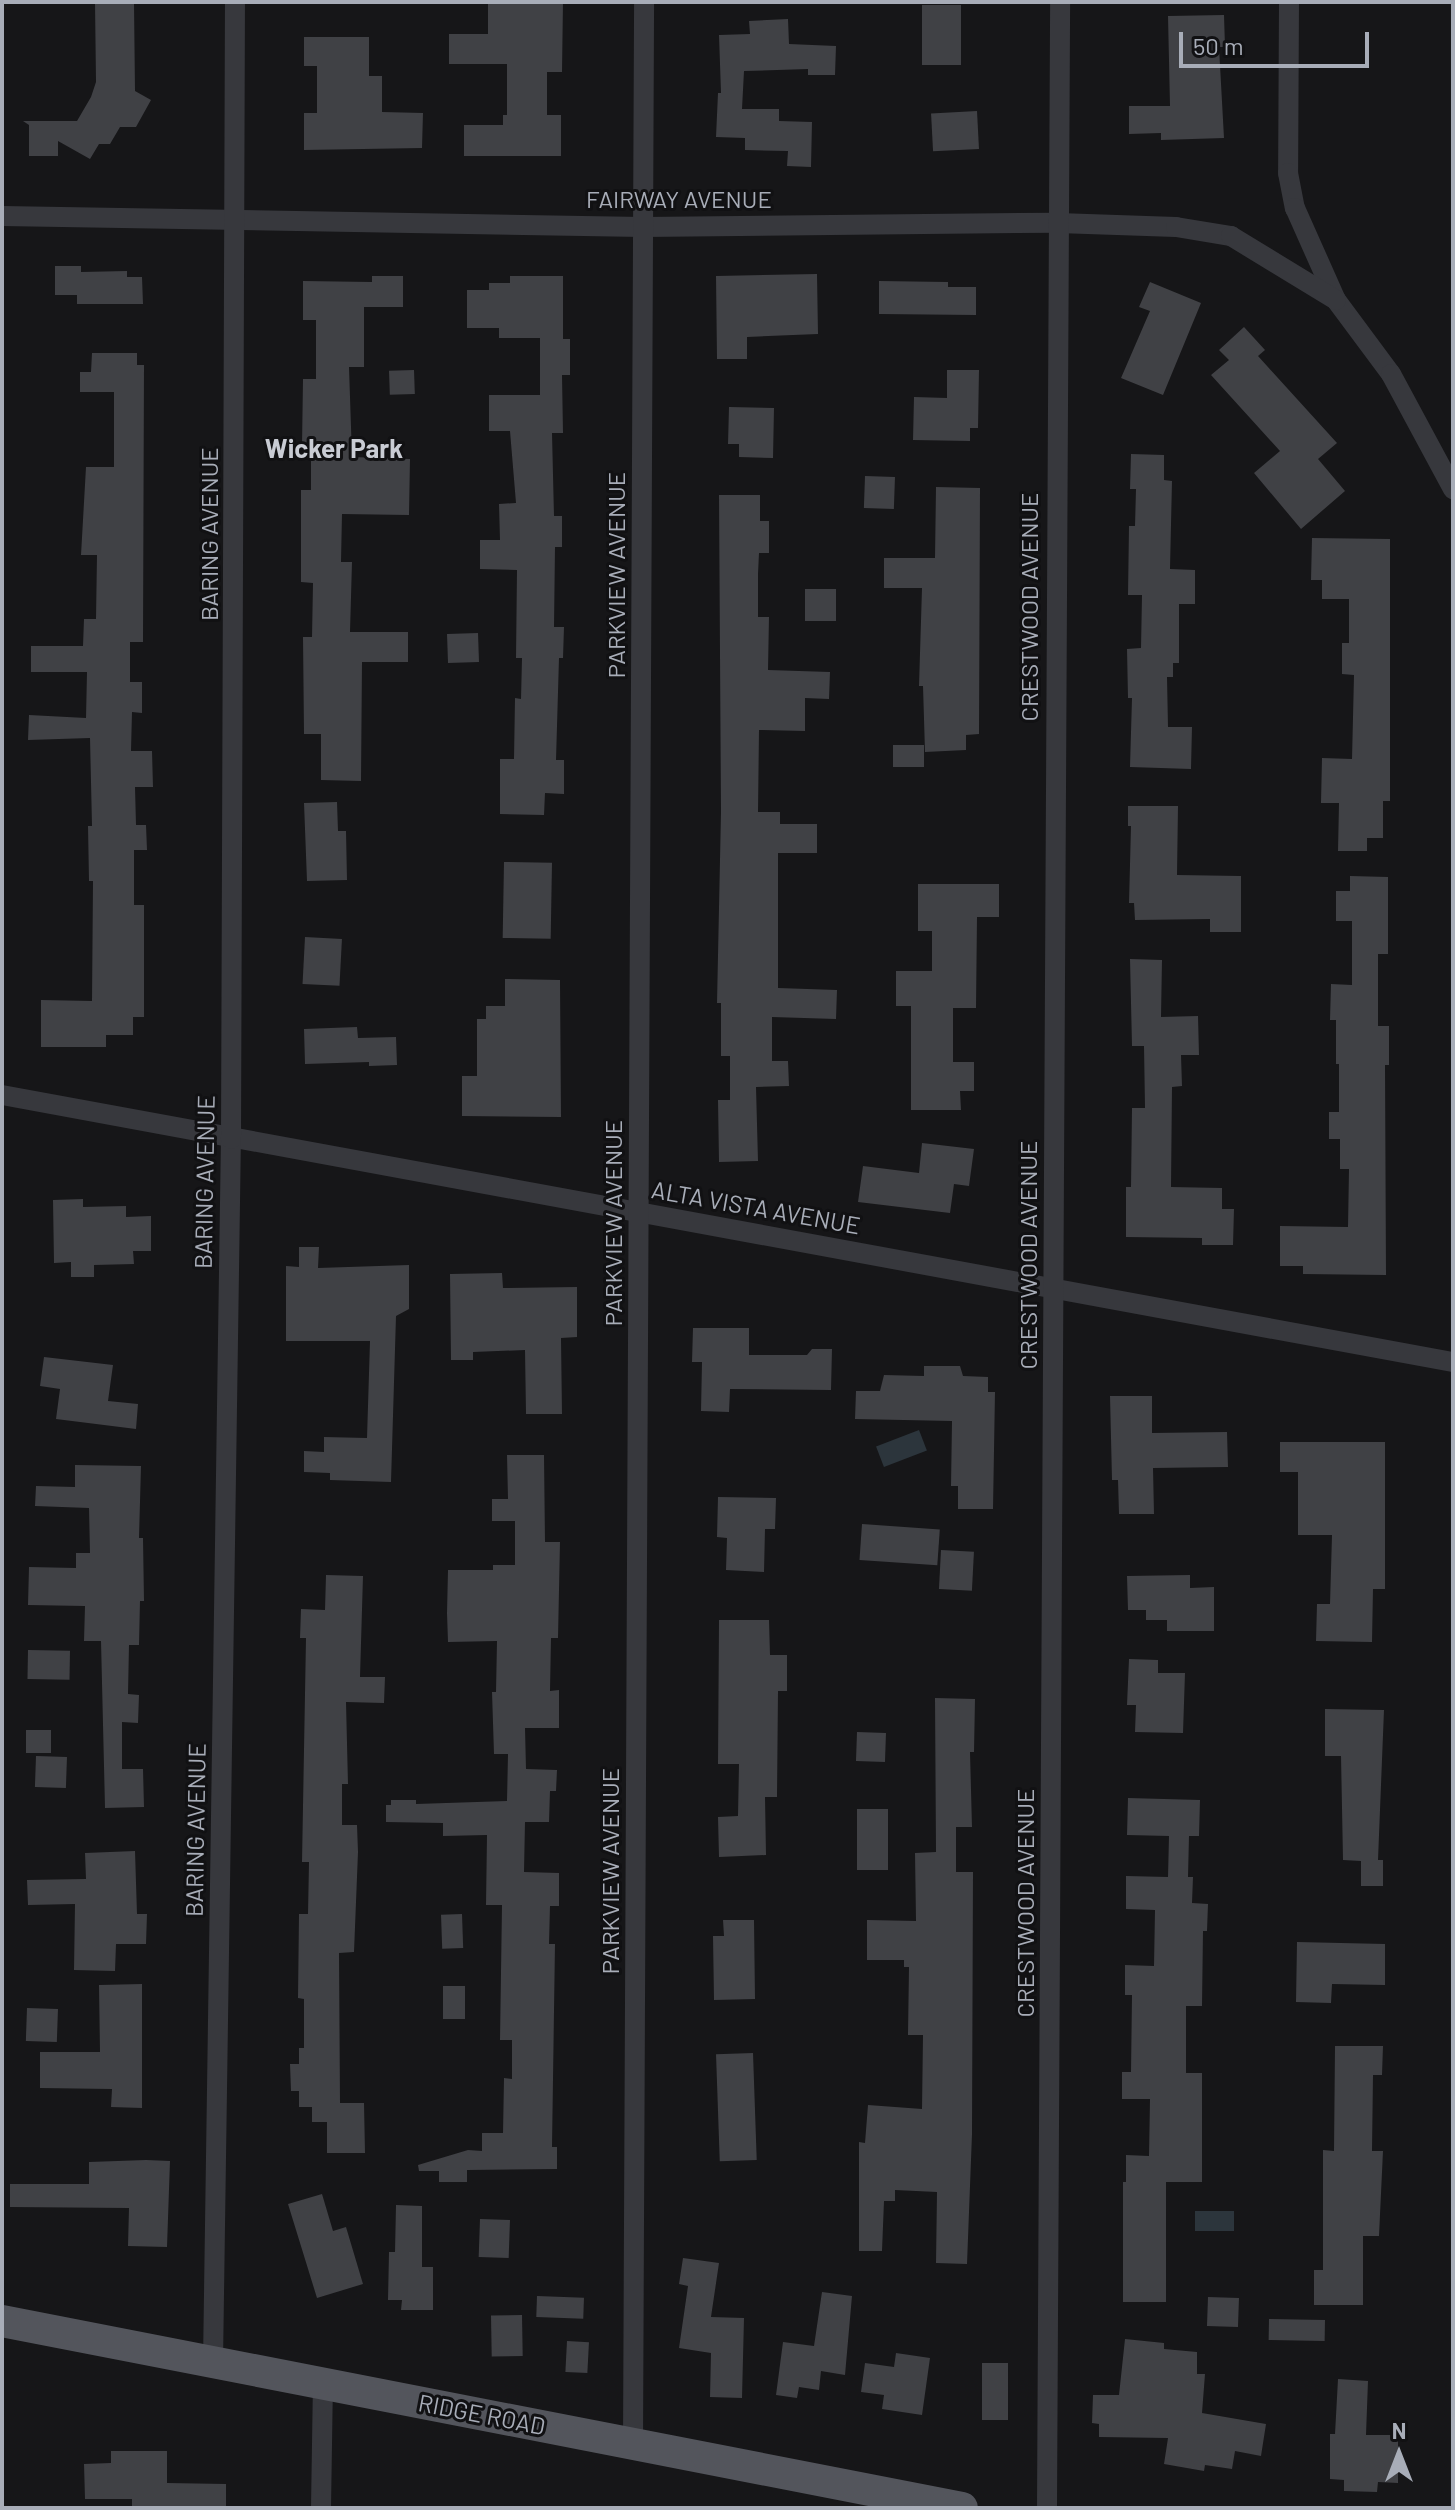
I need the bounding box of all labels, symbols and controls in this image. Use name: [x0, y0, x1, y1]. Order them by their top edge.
scale bar: [1183, 16, 1373, 66]
text: 50 m: [1193, 31, 1244, 60]
street label: FAIRWAY AVENUE: [586, 185, 772, 213]
district label: Wicker Park: [265, 432, 403, 464]
street label: BARING AVENUE: [195, 447, 223, 621]
street label: PARKVIEW AVENUE: [602, 472, 630, 678]
street label: CRESTWOOD AVENUE: [1015, 492, 1043, 722]
street label: BARING AVENUE: [188, 1095, 220, 1269]
street label: PARKVIEW AVENUE: [599, 1120, 627, 1326]
street label: CRESTWOOD AVENUE: [1014, 1140, 1042, 1370]
street label: ALTA VISTA AVENUE: [649, 1174, 863, 1240]
street label: BARING AVENUE: [179, 1743, 211, 1917]
street label: PARKVIEW AVENUE: [596, 1768, 624, 1974]
street label: CRESTWOOD AVENUE: [1011, 1788, 1039, 2018]
street label: RIDGE ROAD: [416, 2388, 548, 2440]
north arrow: [1359, 2414, 1439, 2494]
text: N: [1392, 2417, 1406, 2443]

